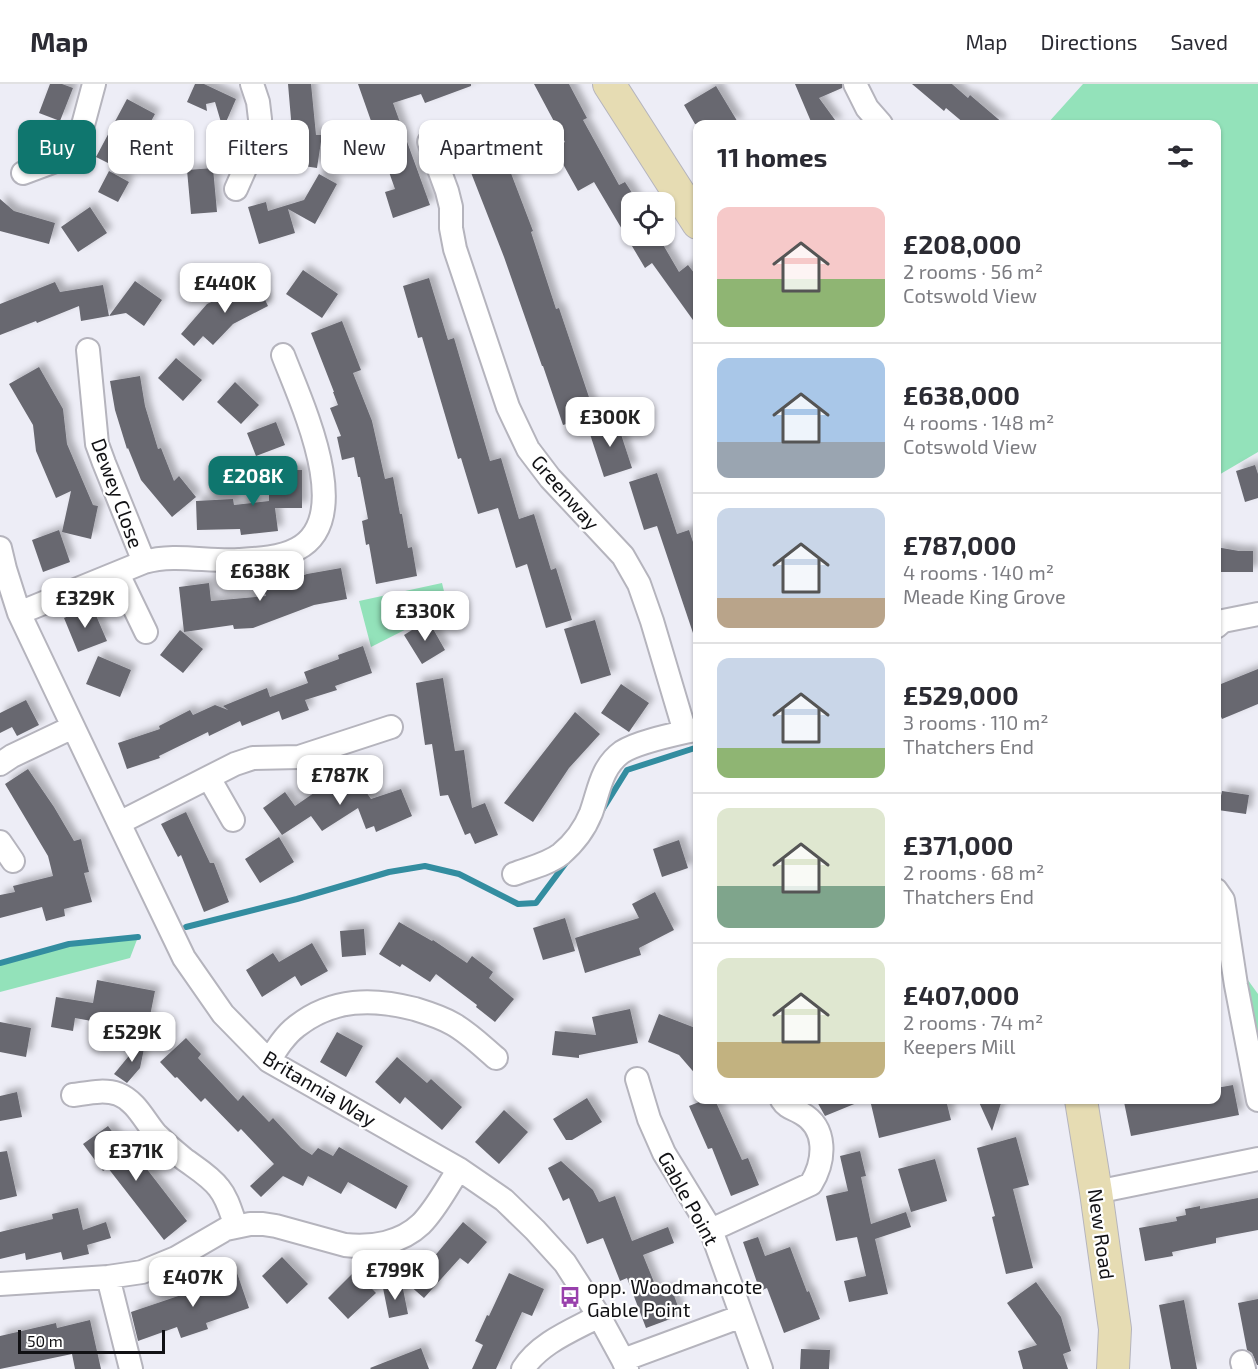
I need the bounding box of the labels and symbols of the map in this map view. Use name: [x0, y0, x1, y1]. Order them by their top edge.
pin: £440K: [183, 263, 267, 314]
pin: £300K: [568, 397, 652, 448]
street label: Dewey Close: [87, 435, 149, 551]
street label: Greenway: [527, 450, 605, 535]
pin: £208K: [211, 456, 295, 507]
pin: £638K: [218, 551, 302, 602]
pin: £329K: [43, 578, 127, 629]
pin: £330K: [383, 591, 467, 642]
pin: £787K: [298, 755, 382, 806]
pin: £529K: [90, 1012, 174, 1063]
street label: Britannia Way: [259, 1045, 381, 1131]
pin: £371K: [94, 1131, 178, 1182]
street label: Gable Point: [653, 1147, 725, 1249]
street label: New Road: [1084, 1187, 1120, 1281]
pin: £799K: [353, 1250, 437, 1301]
pin: £407K: [151, 1257, 235, 1308]
place label: opp. Woodmancote Gable Point: [587, 1274, 763, 1321]
bus stop icon: opp. Woodmancote Gable Point: [558, 1285, 582, 1309]
scale bar: [18, 1327, 165, 1354]

